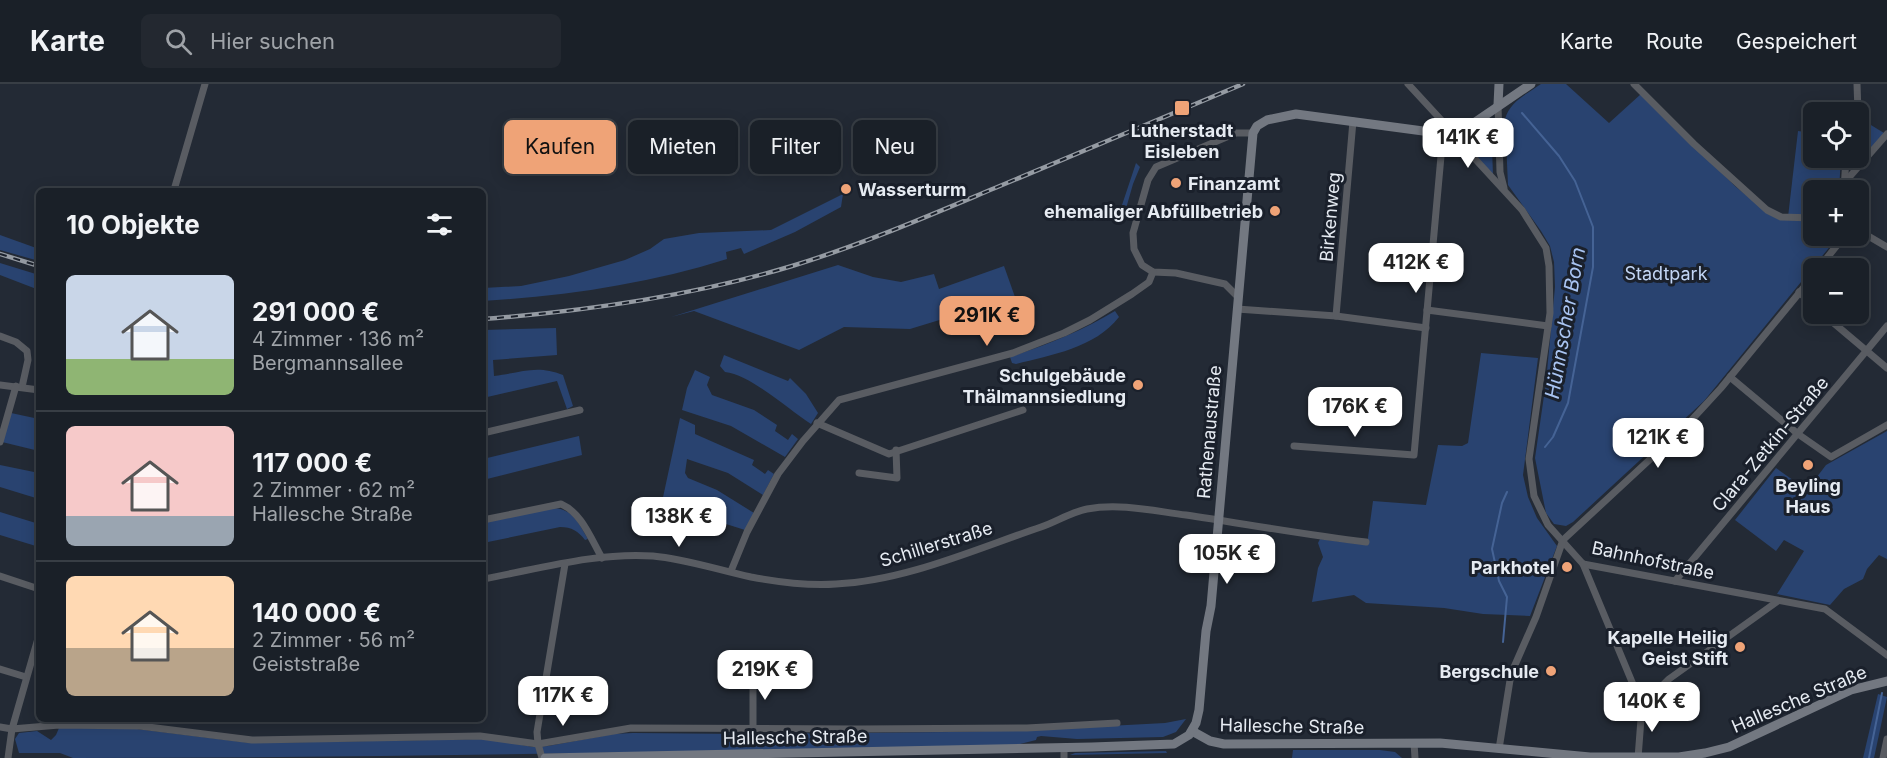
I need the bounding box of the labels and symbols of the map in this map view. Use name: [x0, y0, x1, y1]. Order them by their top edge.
marker: Lutherstadt Eisleben: [1173, 99, 1191, 117]
pin: 141K €: [1419, 118, 1517, 169]
place label: Lutherstadt Eisleben: [1131, 120, 1234, 162]
street label: Birkenweg: [1316, 171, 1344, 263]
place label: Finanzamt: [1188, 173, 1280, 194]
marker: Finanzamt: [1169, 176, 1183, 190]
place label: Wasserturm: [858, 179, 966, 200]
marker: Wasserturm: [839, 182, 853, 196]
place label: ehemaliger Abfüllbetrieb: [1044, 201, 1263, 222]
marker: ehemaliger Abfüllbetrieb: [1268, 204, 1282, 218]
pin: 412K €: [1367, 243, 1465, 294]
water label: Hünnscher Born: [1540, 245, 1590, 401]
park label: Stadtpark: [1624, 263, 1708, 284]
pin: 291K €: [938, 296, 1036, 347]
street label: Rathenaustraße: [1193, 364, 1225, 500]
place label: Schulgebäude Thälmannsiedlung: [962, 365, 1126, 407]
street label: Clara-Zetkin-Straße: [1707, 372, 1833, 516]
marker: Schulgebäude Thälmannsiedlung: [1131, 378, 1145, 392]
pin: 176K €: [1306, 387, 1404, 438]
pin: 121K €: [1609, 418, 1707, 469]
marker: Beyling Haus: [1801, 458, 1815, 472]
place label: Beyling Haus: [1775, 475, 1841, 517]
pin: 138K €: [630, 497, 728, 548]
street label: Schillerstraße: [877, 517, 995, 571]
pin: 105K €: [1178, 534, 1276, 585]
street label: Bahnhofstraße: [1590, 537, 1716, 583]
place label: Parkhotel: [1471, 557, 1555, 578]
marker: Parkhotel: [1560, 560, 1574, 574]
place label: Kapelle Heilig Geist Stift: [1608, 627, 1728, 669]
marker: Kapelle Heilig Geist Stift: [1733, 640, 1747, 654]
pin: 219K €: [716, 650, 814, 701]
place label: Bergschule: [1439, 661, 1539, 682]
street label: Hallesche Straße: [1728, 661, 1870, 737]
marker: Bergschule: [1544, 664, 1558, 678]
pin: 117K €: [514, 676, 612, 727]
pin: 140K €: [1603, 682, 1701, 733]
street label: Hallesche Straße: [1220, 714, 1364, 738]
street label: Hallesche Straße: [723, 725, 867, 749]

